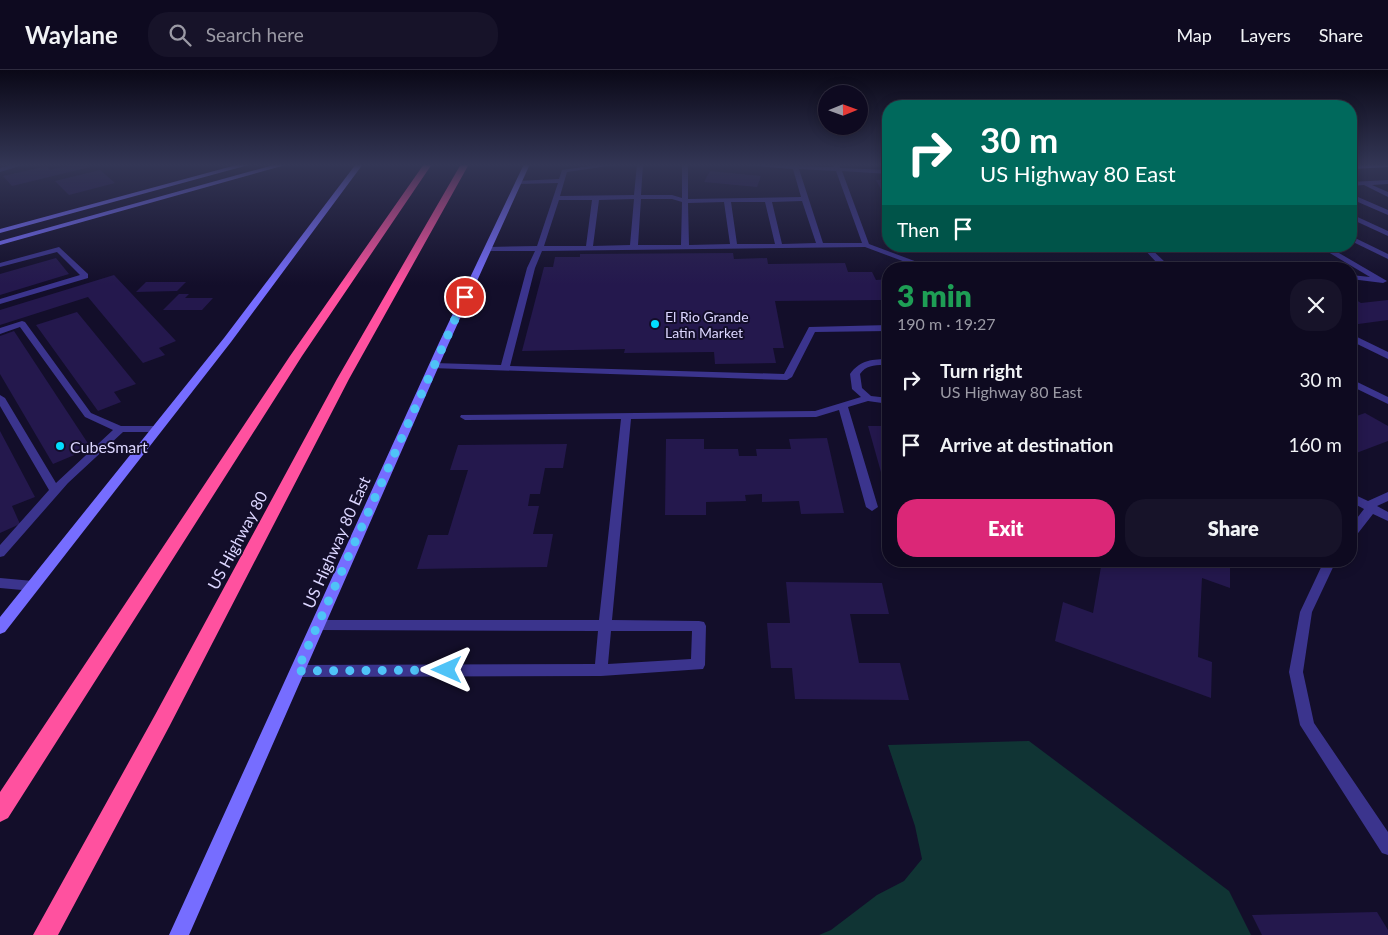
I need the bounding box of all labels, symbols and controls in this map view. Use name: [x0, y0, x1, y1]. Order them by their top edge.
search box: [148, 12, 498, 57]
text: Waylane: [25, 20, 118, 49]
icon: search: [166, 21, 194, 49]
text: Search here: [206, 23, 304, 46]
text: Map: [1176, 24, 1212, 46]
text: Layers: [1240, 24, 1291, 46]
text: Share: [1319, 24, 1363, 46]
north arrow: [818, 85, 868, 135]
map controls: [818, 85, 868, 135]
text: 30 m: [980, 118, 1058, 160]
icon: right: [897, 120, 962, 185]
text: US Highway 80 East: [980, 160, 1176, 187]
icon: arrive: [949, 215, 977, 243]
text: Then: [897, 218, 939, 241]
pin: [444, 276, 486, 318]
text: 3 min: [897, 277, 972, 313]
button: close: [1290, 279, 1342, 331]
icon: arrive: [451, 283, 479, 311]
place label: El Rio Grande Latin Market: [665, 308, 749, 341]
text: 190 m · 19:27: [897, 314, 996, 333]
marker: El Rio Grande Latin Market: [649, 318, 661, 330]
text: Turn right: [940, 359, 1022, 382]
icon: right: [897, 366, 925, 394]
text: 30 m: [1299, 368, 1342, 391]
text: US Highway 80 East: [940, 382, 1082, 401]
icon: arrive: [897, 431, 925, 459]
text: Arrive at destination: [940, 433, 1113, 456]
text: 160 m: [1288, 433, 1342, 456]
place label: CubeSmart: [70, 437, 148, 456]
marker: CubeSmart: [54, 440, 66, 452]
street label: US Highway 80 East: [298, 473, 374, 611]
street label: US Highway 80: [203, 488, 271, 592]
button: Exit: [897, 499, 1115, 557]
button: Share: [1125, 499, 1342, 557]
position arrow: [420, 643, 472, 695]

